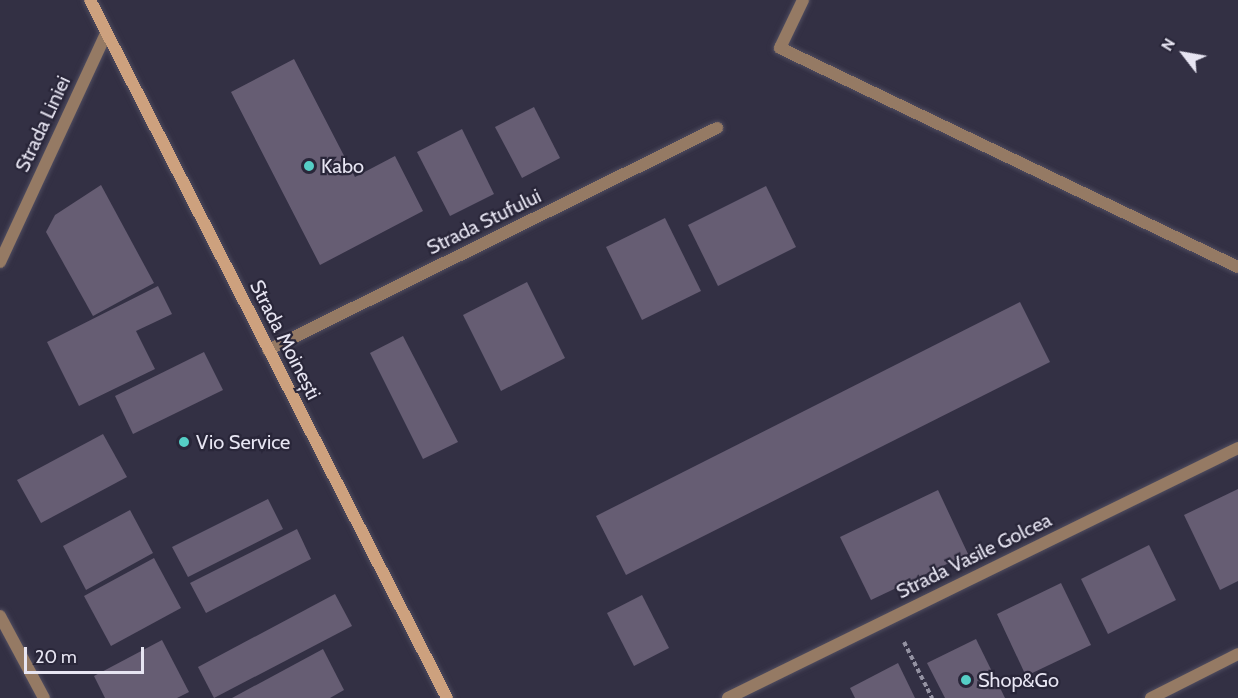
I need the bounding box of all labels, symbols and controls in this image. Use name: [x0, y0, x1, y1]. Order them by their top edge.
north arrow: [1154, 24, 1214, 84]
text: N: [1157, 35, 1179, 54]
street label: Strada Liniei: [10, 72, 76, 176]
place label: Kabo: [321, 154, 364, 178]
marker: Kabo: [302, 159, 316, 173]
street label: Strada Stufului: [423, 184, 545, 260]
street label: Strada Moinești: [245, 276, 325, 404]
place label: Vio Service: [196, 430, 290, 454]
marker: Vio Service: [177, 435, 191, 449]
street label: Strada Vasile Golcea: [892, 508, 1056, 604]
scale bar: [27, 635, 147, 673]
text: 20 m: [35, 646, 77, 668]
place label: Shop&Go: [978, 668, 1059, 692]
marker: Shop&Go: [959, 673, 973, 687]

